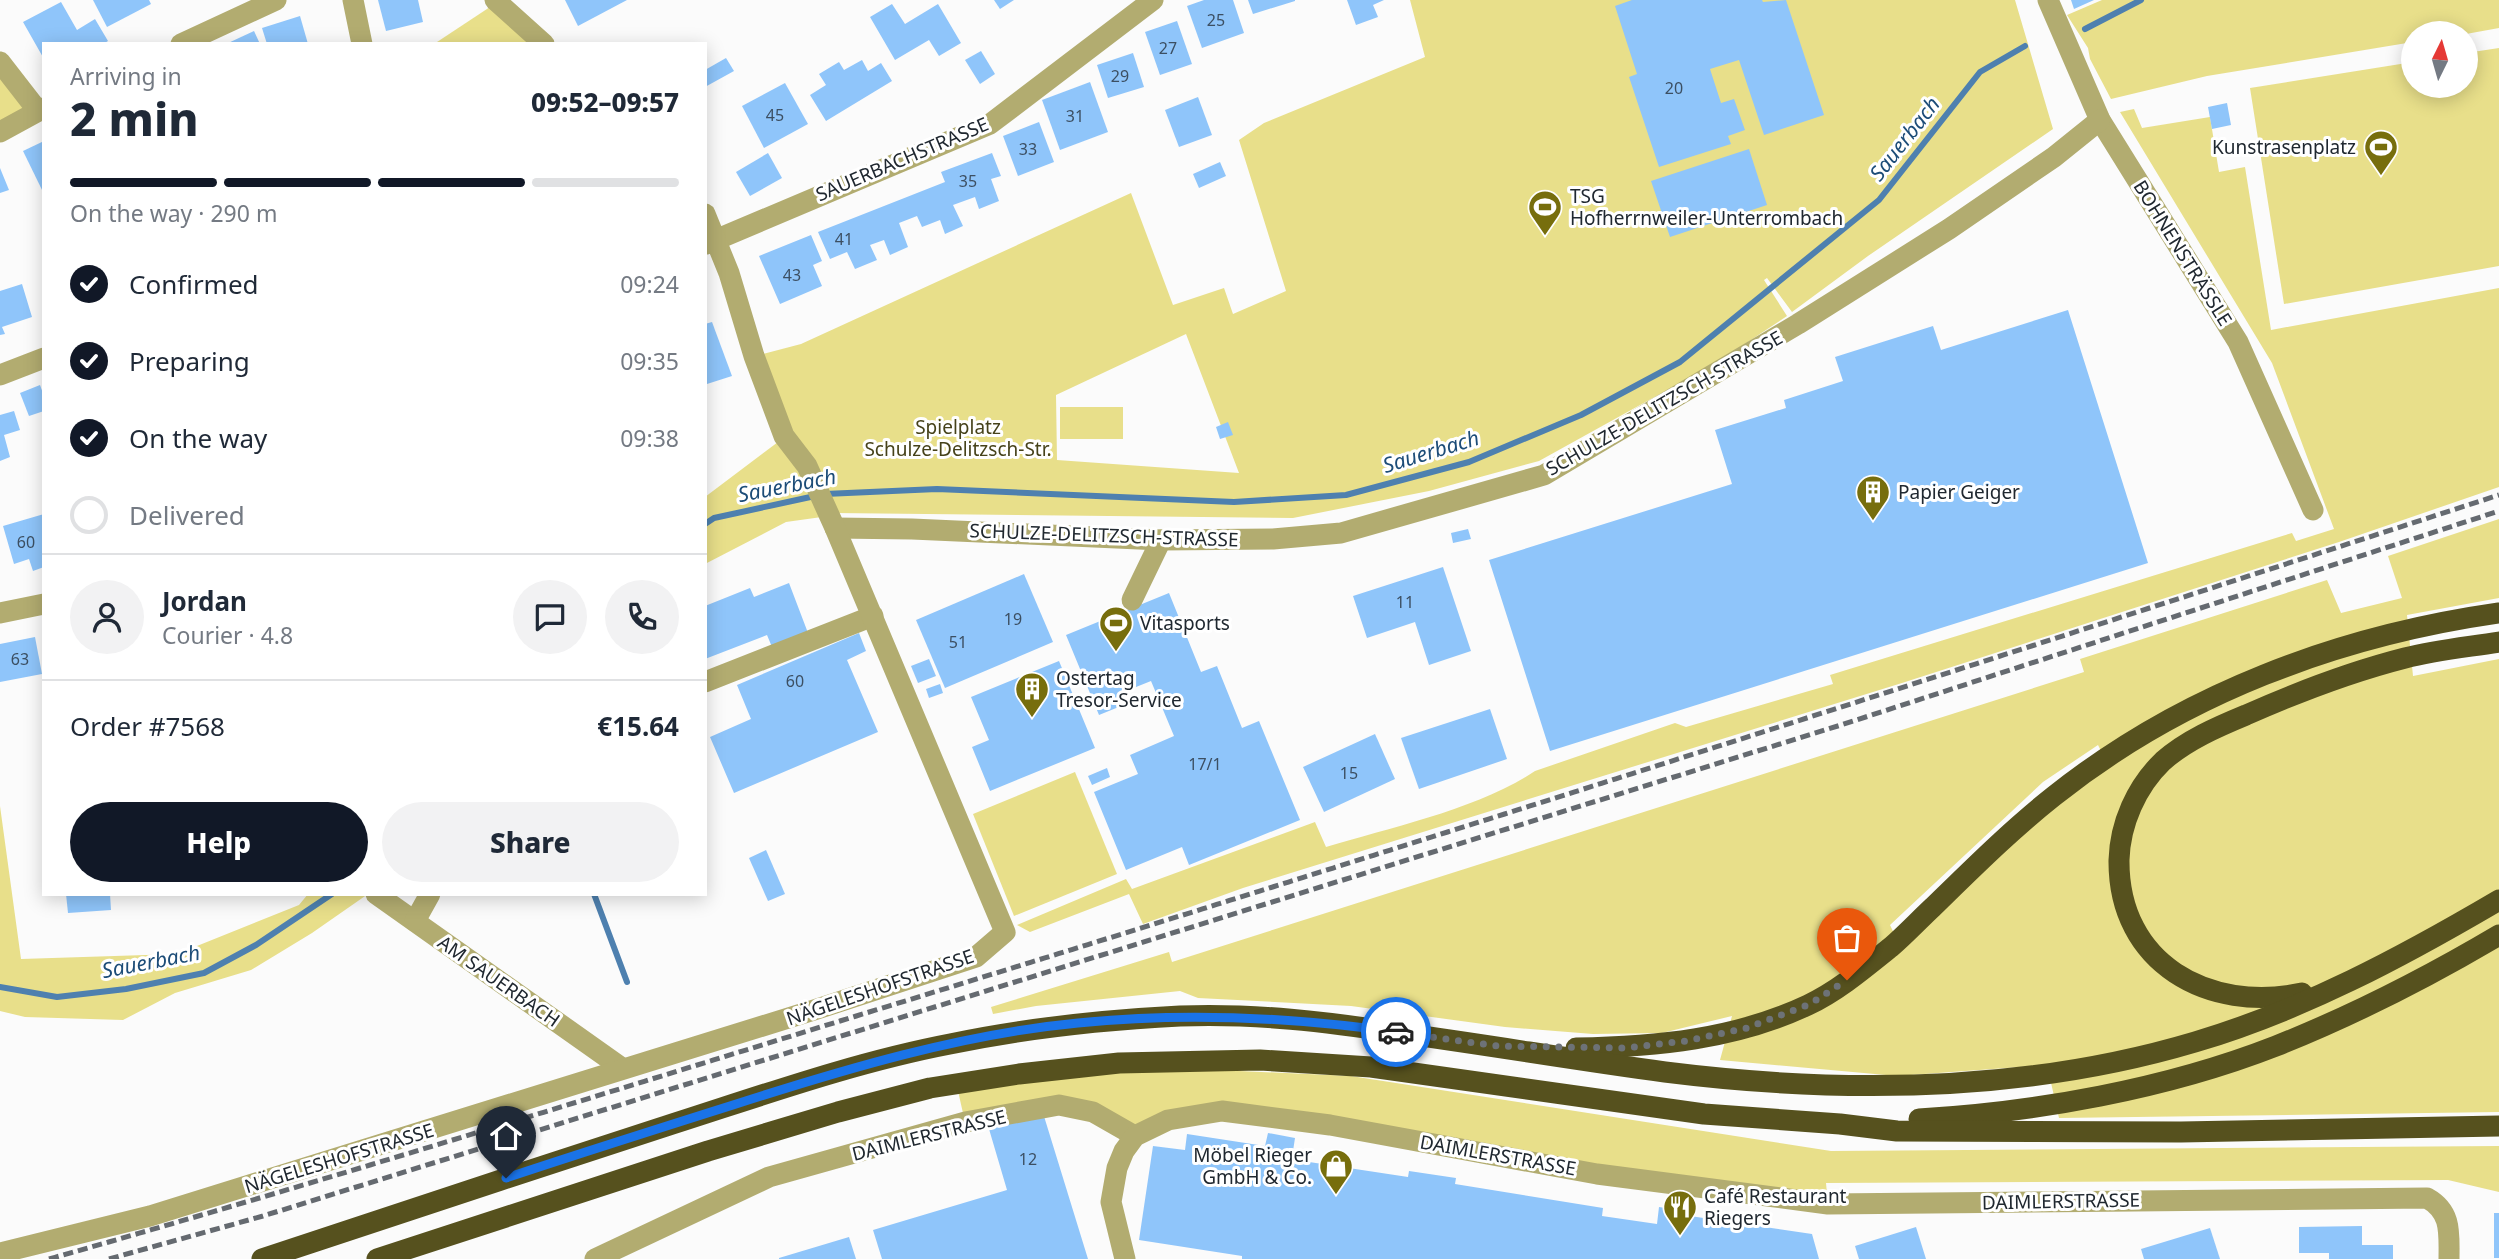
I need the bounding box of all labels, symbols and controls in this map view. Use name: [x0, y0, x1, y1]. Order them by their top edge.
house number: 25: [1207, 9, 1225, 31]
north arrow: [2401, 21, 2478, 98]
map controls: [2401, 21, 2478, 98]
house number: 27: [1159, 37, 1177, 59]
text: Arriving in: [70, 60, 182, 92]
house number: 29: [1111, 65, 1129, 87]
house number: 20: [1665, 77, 1683, 99]
text: 09:52–09:57: [531, 84, 679, 120]
text: 2 min: [70, 87, 199, 149]
water label: Sauerbach: [1863, 91, 1946, 186]
house number: 45: [766, 104, 784, 126]
house number: 31: [1066, 105, 1084, 127]
street label: SAUERBACHSTRASSE: [812, 111, 992, 207]
sports icon: Kunstrasenplatz: [2362, 128, 2400, 177]
place label: Kunstrasenplatz: [2212, 134, 2356, 160]
house number: 33: [1019, 138, 1037, 160]
house number: 35: [959, 170, 977, 192]
street label: BOHNENSTRÄSSLE: [2128, 175, 2238, 331]
place label: TSG Hofherrnweiler-Unterrombach: [1570, 183, 1843, 231]
sports icon: TSG Hofherrnweiler-Unterrombach: [1526, 188, 1564, 237]
text: On the way · 290 m: [70, 197, 277, 229]
house number: 41: [835, 228, 853, 250]
house number: 43: [783, 264, 801, 286]
icon: check: [70, 265, 108, 303]
text: Confirmed: [129, 266, 259, 302]
text: 09:24: [620, 268, 679, 300]
street label: SCHULZE-DELITZSCH-STRASSE: [1541, 324, 1787, 482]
icon: check: [70, 342, 108, 380]
text: Preparing: [129, 343, 250, 379]
text: 09:35: [620, 345, 679, 377]
park label: Spielplatz Schulze-Delitzsch-Str.: [864, 414, 1052, 462]
icon: check: [70, 419, 108, 457]
text: On the way: [129, 420, 267, 456]
text: 09:38: [620, 422, 679, 454]
water label: Sauerbach: [1379, 423, 1482, 479]
water label: Sauerbach: [735, 462, 838, 508]
building icon: Papier Geiger: [1854, 473, 1892, 522]
place label: Papier Geiger: [1898, 479, 2020, 505]
text: Delivered: [129, 497, 245, 533]
street label: SCHULZE-DELITZSCH-STRASSE: [969, 517, 1239, 553]
house number: 60: [17, 531, 35, 553]
button: person: [70, 580, 144, 654]
button: chat: [513, 580, 587, 654]
button: phone: [605, 580, 679, 654]
text: Jordan: [162, 583, 247, 619]
house number: 11: [1396, 591, 1414, 613]
sports icon: Vitasports: [1097, 604, 1135, 653]
house number: 19: [1004, 608, 1022, 630]
place label: Vitasports: [1140, 610, 1230, 636]
text: Courier · 4.8: [162, 619, 293, 651]
house number: 51: [949, 631, 967, 653]
house number: 63: [11, 648, 29, 670]
place label: Ostertag Tresor-Service: [1056, 665, 1182, 713]
house number: 60: [786, 670, 804, 692]
building icon: Ostertag Tresor-Service: [1013, 670, 1051, 719]
text: Order #7568: [70, 708, 225, 744]
text: €15.64: [597, 708, 679, 744]
house number: 17/1: [1188, 753, 1222, 775]
house number: 15: [1340, 762, 1358, 784]
button: Help: [70, 802, 368, 882]
button: Share: [382, 802, 679, 882]
pin: [1817, 908, 1877, 980]
icon: bag: [1828, 919, 1866, 957]
street label: AM SAUERBACH: [433, 929, 565, 1033]
water label: Sauerbach: [99, 938, 202, 984]
street label: NÄGELESHOFSTRASSE: [783, 943, 977, 1031]
courier: [1361, 997, 1431, 1067]
icon: car: [1377, 1013, 1415, 1051]
street label: DAIMLERSTRASSE: [849, 1103, 1009, 1167]
pin: [476, 1106, 536, 1178]
street label: NÄGELESHOFSTRASSE: [241, 1117, 437, 1199]
icon: home: [487, 1117, 525, 1155]
street label: DAIMLERSTRASSE: [1418, 1128, 1578, 1182]
place label: Möbel Rieger GmbH & Co.: [1193, 1142, 1312, 1190]
shop icon: Möbel Rieger GmbH & Co.: [1317, 1147, 1355, 1196]
house number: 12: [1019, 1148, 1037, 1170]
place label: Café Restaurant Riegers: [1704, 1183, 1847, 1231]
street label: DAIMLERSTRASSE: [1982, 1187, 2140, 1215]
restaurant icon: Café Restaurant Riegers: [1661, 1188, 1699, 1237]

